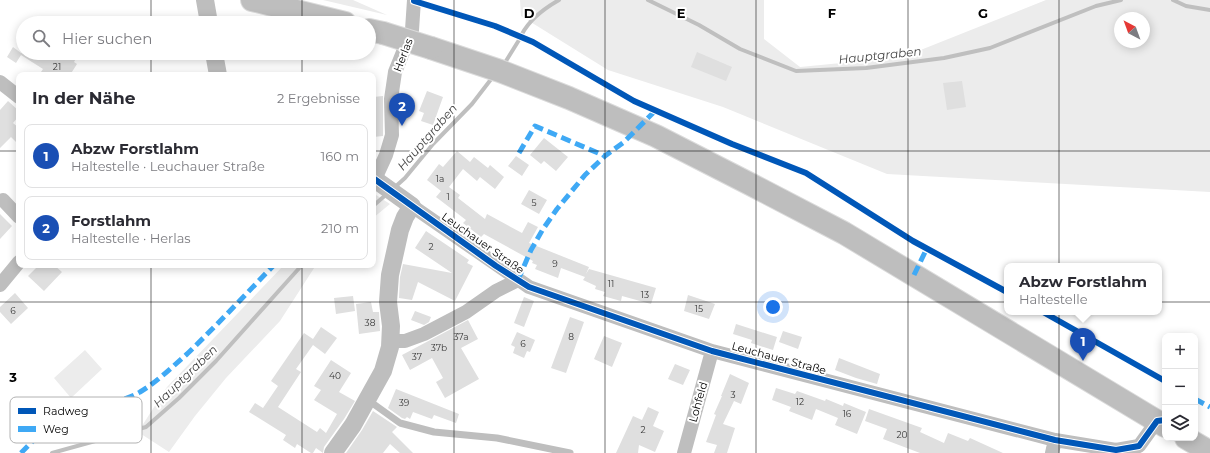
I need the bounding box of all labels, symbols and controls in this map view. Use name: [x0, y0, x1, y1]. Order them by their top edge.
text: D: [524, 5, 535, 21]
text: E: [677, 5, 686, 21]
text: F: [828, 5, 836, 21]
text: G: [978, 5, 988, 21]
north arrow: [1114, 12, 1150, 48]
search box: [16, 16, 376, 60]
icon: search: [30, 27, 52, 49]
text: Hier suchen: [62, 29, 152, 48]
street label: Herlas: [390, 36, 416, 74]
water label: Hauptgraben: [838, 43, 922, 67]
house number: 21: [53, 61, 61, 72]
text: In der Nähe: [32, 88, 136, 108]
text: 2 Ergebnisse: [277, 90, 360, 106]
pin: 2: [389, 93, 415, 126]
water label: Hauptgraben: [394, 101, 460, 173]
text: Abzw Forstlahm: [71, 139, 199, 158]
text: 1: [43, 148, 49, 164]
text: 160 m: [321, 148, 359, 164]
text: Haltestelle · Leuchauer Straße: [71, 158, 265, 174]
house number: 1a: [436, 173, 444, 184]
house number: 1: [446, 191, 450, 202]
house number: 5: [531, 197, 537, 208]
street label: Leuchauer Straße: [439, 209, 527, 277]
text: Forstlahm: [71, 211, 151, 230]
text: 2: [42, 220, 50, 236]
text: 210 m: [321, 220, 359, 236]
text: Haltestelle · Herlas: [71, 230, 191, 246]
house number: 2: [428, 241, 434, 252]
house number: 9: [552, 258, 558, 269]
popup: [1004, 263, 1162, 315]
text: Abzw Forstlahm: [1019, 272, 1147, 291]
house number: 11: [608, 278, 614, 289]
house number: 13: [641, 289, 649, 300]
text: Haltestelle: [1019, 291, 1088, 307]
your location: [763, 297, 783, 317]
house number: 15: [695, 303, 703, 314]
house number: 6: [10, 305, 16, 316]
house number: 38: [365, 317, 376, 328]
pin: 1: [1070, 328, 1096, 361]
house number: 37a: [453, 331, 469, 342]
house number: 8: [568, 331, 574, 342]
map controls: [1162, 333, 1198, 441]
button: +: [1162, 333, 1198, 369]
house number: 6: [520, 338, 526, 349]
street label: Leuchauer Straße: [730, 339, 828, 377]
water label: Hauptgraben: [150, 342, 220, 410]
house number: 37b: [431, 342, 447, 353]
house number: 37: [412, 351, 422, 362]
text: 3: [8, 369, 17, 385]
button: −: [1162, 369, 1198, 405]
house number: 40: [329, 370, 341, 381]
street label: Lohfeld: [686, 380, 710, 424]
house number: 3: [730, 389, 736, 400]
house number: 12: [796, 396, 804, 407]
legend: [10, 397, 142, 443]
house number: 39: [399, 397, 410, 408]
text: Radweg: [43, 404, 89, 418]
button: layers: [1162, 405, 1198, 441]
house number: 16: [843, 408, 852, 419]
text: Weg: [43, 422, 69, 436]
house number: 2: [640, 424, 646, 435]
house number: 20: [896, 429, 908, 440]

